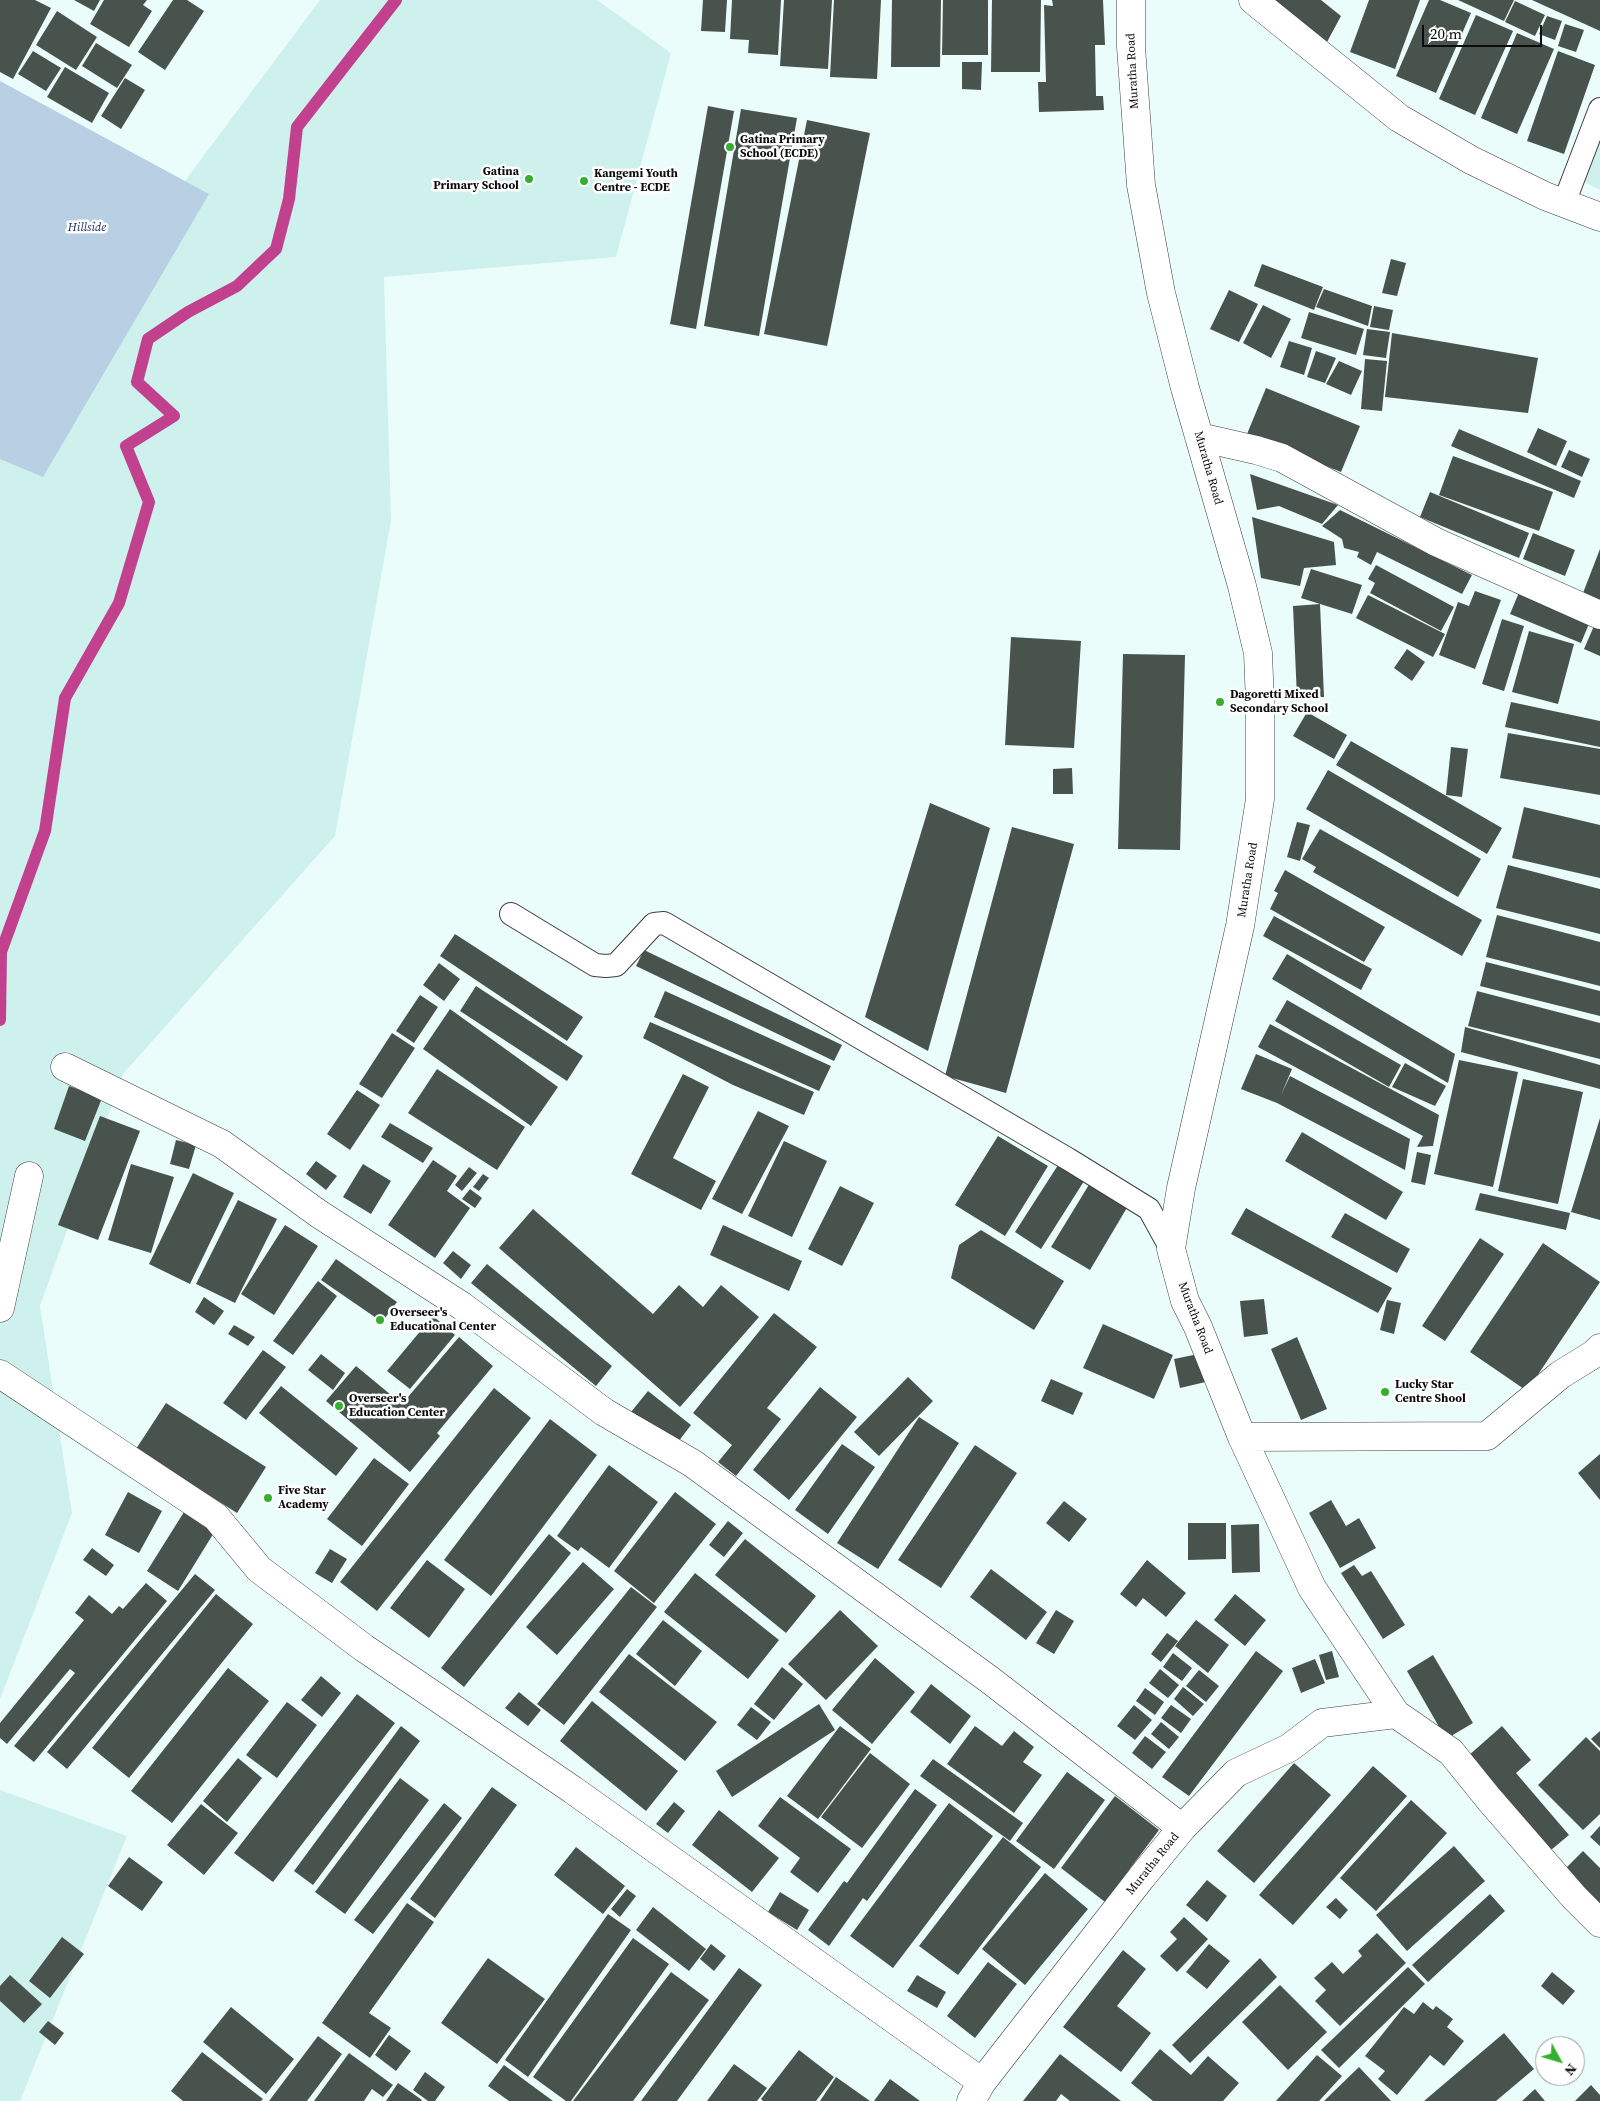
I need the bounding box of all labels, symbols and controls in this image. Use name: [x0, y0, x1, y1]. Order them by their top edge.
scale bar: [1425, 15, 1545, 47]
text: 20 m: [1430, 23, 1462, 44]
street label: Muratha Road: [1124, 33, 1142, 109]
place label: Gatina Primary School (ECDE): [740, 133, 825, 161]
marker: Gatina Primary School (ECDE): [724, 141, 736, 153]
place label: Gatina Primary School: [433, 165, 519, 193]
place label: Kangemi Youth Centre - ECDE: [594, 167, 678, 195]
marker: Gatina Primary School: [523, 173, 535, 185]
marker: Kangemi Youth Centre - ECDE: [578, 175, 590, 187]
park label: Hillside: [68, 221, 106, 235]
street label: Muratha Road: [1191, 430, 1225, 506]
place label: Dagoretti Mixed Secondary School: [1230, 688, 1328, 716]
marker: Dagoretti Mixed Secondary School: [1214, 696, 1226, 708]
street label: Muratha Road: [1235, 841, 1261, 919]
street label: Muratha Road: [1175, 1280, 1215, 1356]
place label: Overseer's Educational Center: [390, 1306, 496, 1334]
marker: Overseer's Educational Center: [374, 1314, 386, 1326]
place label: Lucky Star Centre Shool: [1395, 1378, 1466, 1406]
marker: Lucky Star Centre Shool: [1379, 1386, 1391, 1398]
place label: Overseer's Education Center: [349, 1392, 445, 1420]
marker: Overseer's Education Center: [333, 1400, 345, 1412]
place label: Five Star Academy: [278, 1484, 329, 1512]
marker: Five Star Academy: [262, 1492, 274, 1504]
street label: Muratha Road: [1124, 1830, 1182, 1898]
north arrow: [1535, 2036, 1585, 2086]
text: N: [1560, 2060, 1582, 2080]

